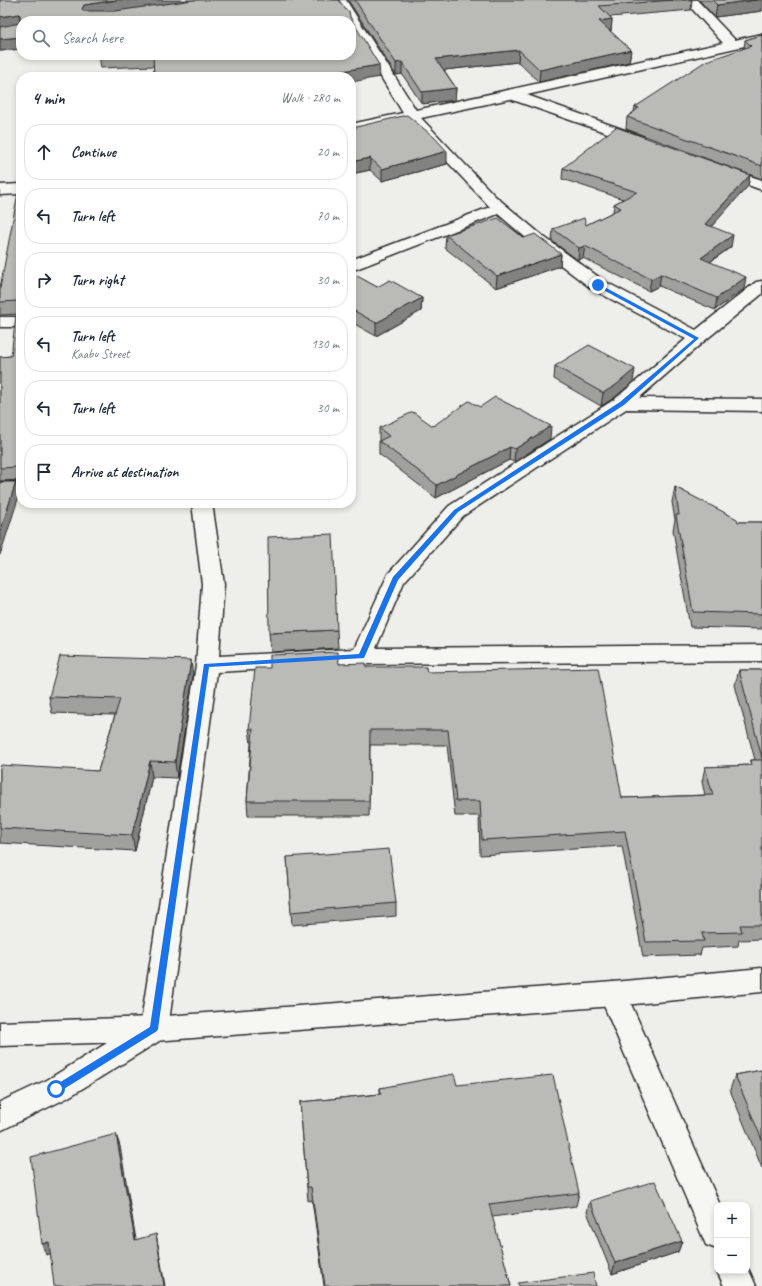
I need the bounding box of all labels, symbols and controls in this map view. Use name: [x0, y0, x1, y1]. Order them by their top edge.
search box: [16, 16, 356, 60]
icon: search: [30, 27, 52, 49]
text: Search here: [62, 29, 123, 48]
text: 4 min: [32, 88, 65, 109]
text: Walk · 280 m: [281, 90, 340, 106]
icon: ahead: [33, 141, 55, 163]
text: Continue: [71, 143, 116, 162]
text: 20 m: [317, 144, 339, 160]
icon: left: [33, 205, 55, 227]
text: Turn left: [71, 207, 114, 226]
text: 70 m: [317, 208, 339, 224]
icon: right: [33, 269, 55, 291]
text: Turn right: [71, 271, 124, 290]
text: 30 m: [317, 272, 339, 288]
route end: [589, 276, 607, 294]
text: Turn left: [71, 327, 114, 346]
icon: left: [33, 333, 55, 355]
text: 130 m: [311, 336, 339, 352]
text: Kaabu Street: [71, 346, 130, 362]
icon: left: [33, 397, 55, 419]
text: Turn left: [71, 399, 114, 418]
text: 30 m: [317, 400, 339, 416]
icon: arrive: [33, 461, 55, 483]
text: Arrive at destination: [71, 463, 178, 482]
route start: [47, 1080, 65, 1098]
map controls: [714, 1202, 750, 1274]
button: +: [714, 1202, 750, 1238]
button: −: [714, 1238, 750, 1274]

